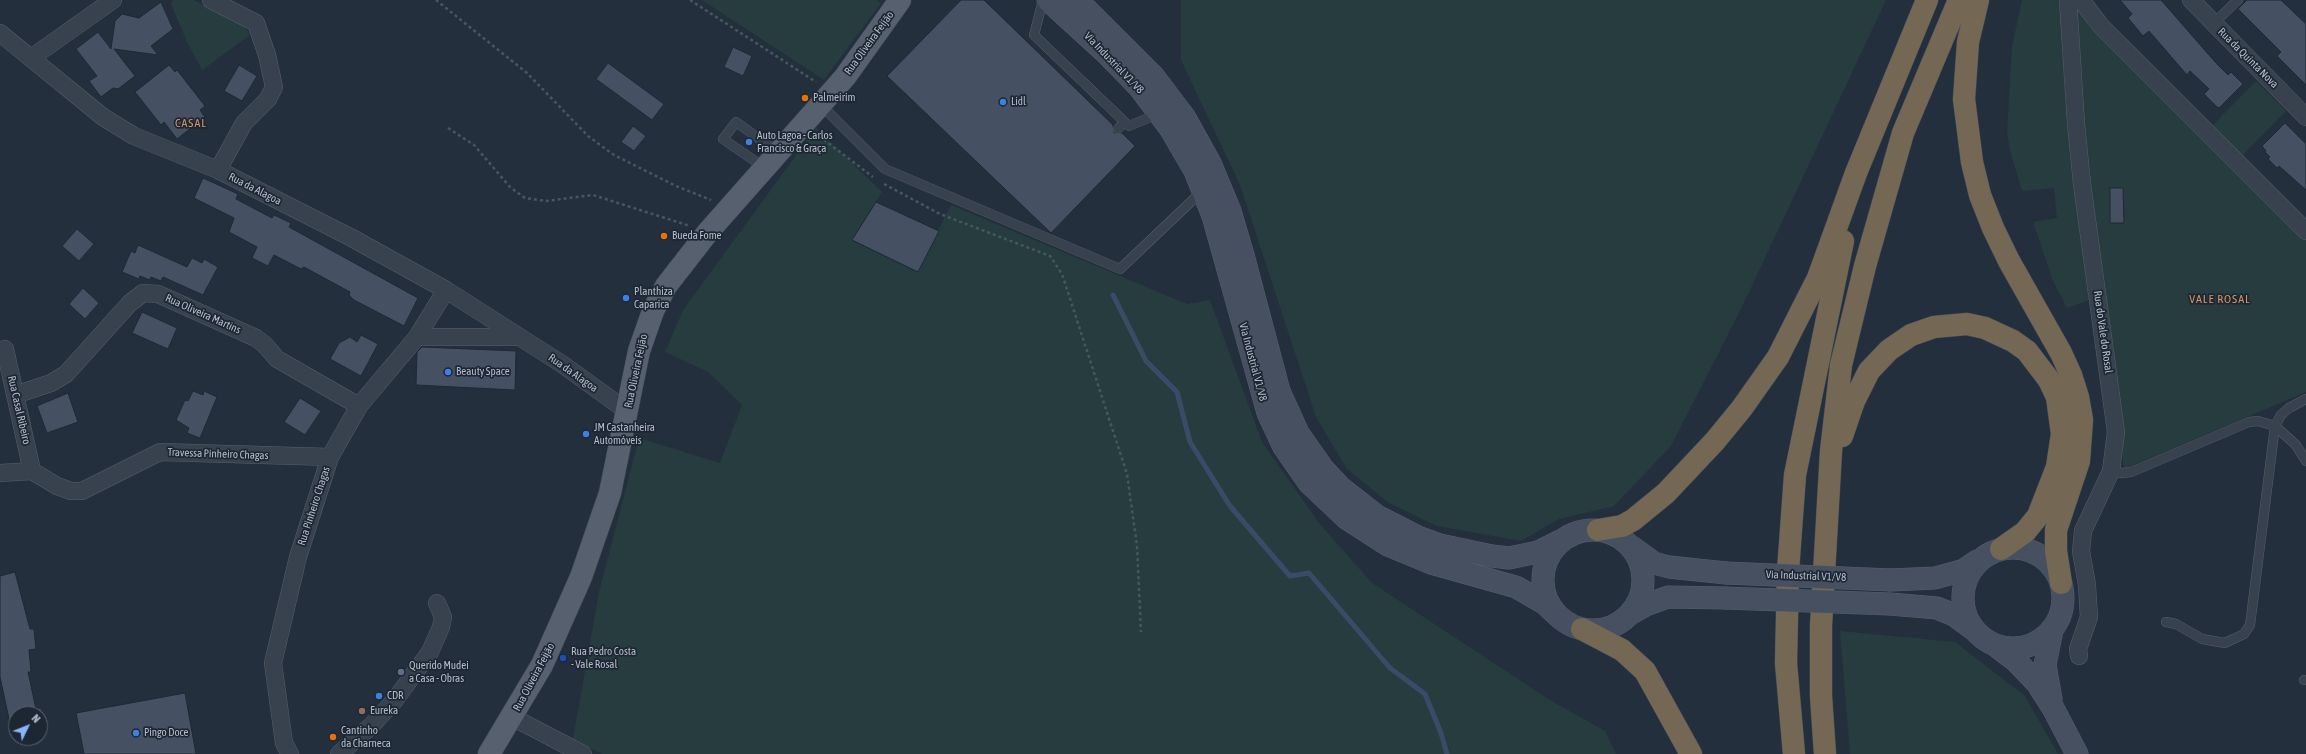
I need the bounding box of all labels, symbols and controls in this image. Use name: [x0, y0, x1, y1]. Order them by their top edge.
street label: Rua Oliveira Feijão: [841, 9, 897, 77]
street label: Rua da Quinta Nova: [2215, 25, 2281, 91]
street label: Via Industrial V1/V8: [1081, 29, 1147, 97]
place label: Palmeirim: [813, 91, 855, 105]
marker: Palmeirim: [800, 93, 810, 103]
place label: Lidl: [1011, 95, 1026, 109]
marker: Lidl: [998, 97, 1008, 107]
district label: CASAL: [175, 116, 207, 130]
place label: Auto Lagoa - Carlos Francisco & Graça: [757, 129, 833, 155]
marker: Auto Lagoa - Carlos Francisco & Graça: [744, 137, 754, 147]
street label: Rua da Alagoa: [226, 170, 284, 208]
place label: Bueda Fome: [672, 229, 722, 243]
marker: Bueda Fome: [659, 231, 669, 241]
place label: Planthiza Caparica: [634, 285, 673, 311]
street label: Rua do Vale do Rosal: [2091, 290, 2115, 374]
street label: Rua Oliveira Martins: [163, 291, 243, 337]
district label: VALE ROSAL: [2189, 292, 2251, 306]
marker: Planthiza Caparica: [621, 293, 631, 303]
street label: Via Industrial V1/V8: [1236, 321, 1270, 403]
street label: Rua Oliveira Feijão: [622, 333, 650, 409]
street label: Rua da Alagoa: [546, 351, 600, 395]
place label: Beauty Space: [456, 365, 510, 379]
marker: Beauty Space: [443, 367, 453, 377]
street label: Rua Casal Ribeiro: [5, 374, 33, 446]
place label: JM Castanheira Automóveis: [594, 421, 655, 447]
marker: JM Castanheira Automóveis: [581, 429, 591, 439]
street label: Travessa Pinheiro Chagas: [167, 446, 269, 462]
street label: Rua Pinheiro Chagas: [295, 465, 333, 547]
street label: Via Industrial V1/V8: [1766, 568, 1846, 584]
street label: Rua Oliveira Feijão: [510, 641, 558, 713]
place label: Rua Pedro Costa - Vale Rosal: [571, 645, 636, 671]
marker: Rua Pedro Costa - Vale Rosal: [558, 653, 568, 663]
place label: Querido Mudei a Casa - Obras: [409, 659, 469, 685]
marker: Querido Mudei a Casa - Obras: [396, 667, 406, 677]
place label: CDR: [387, 689, 404, 703]
marker: CDR: [374, 691, 384, 701]
place label: Eureka: [370, 704, 398, 718]
north arrow: [8, 706, 48, 746]
marker: Eureka: [357, 706, 367, 716]
text: N: [29, 712, 43, 725]
place label: Cantinho da Charneca: [341, 724, 391, 750]
place label: Pingo Doce: [144, 726, 189, 740]
marker: Pingo Doce: [131, 728, 141, 738]
marker: Cantinho da Charneca: [328, 732, 338, 742]

